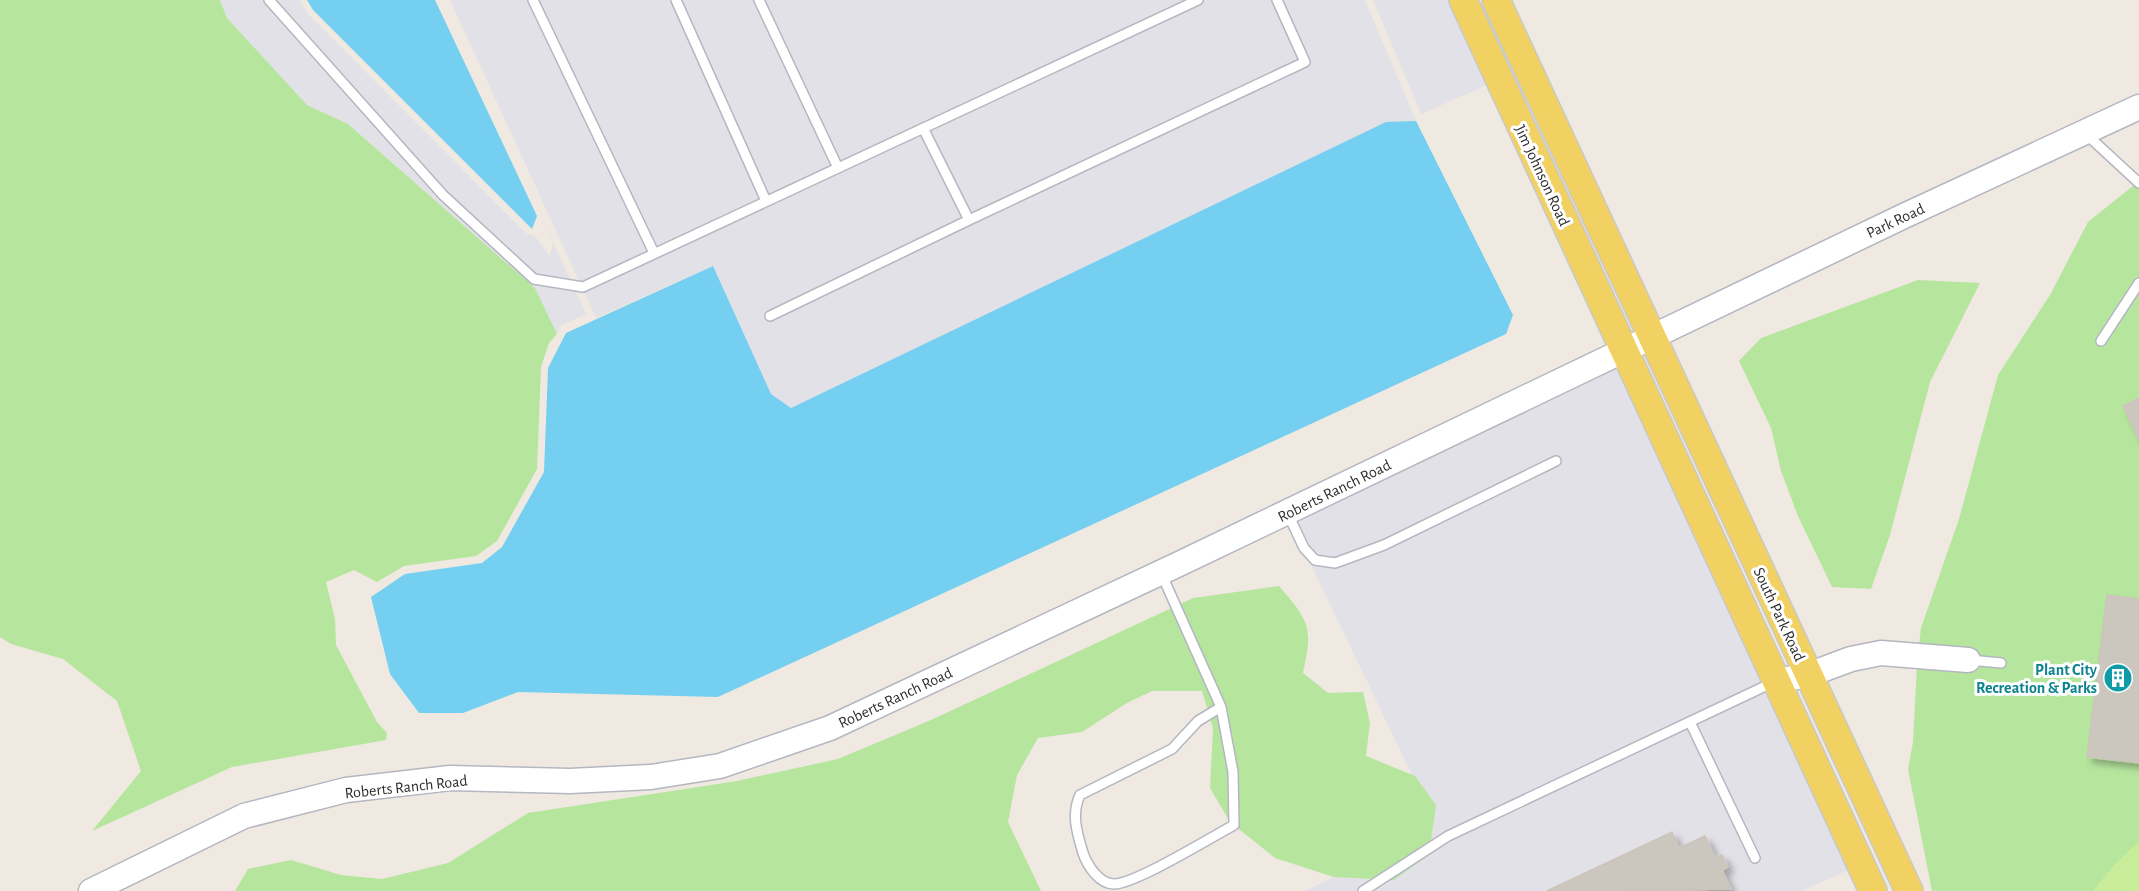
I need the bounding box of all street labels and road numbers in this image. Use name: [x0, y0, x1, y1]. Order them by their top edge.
street label: Jim Johnson Road: [1512, 122, 1572, 228]
street label: Park Road: [1864, 201, 1927, 241]
street label: Roberts Ranch Road: [1275, 457, 1393, 525]
street label: South Park Road: [1750, 565, 1808, 664]
street label: Roberts Ranch Road: [836, 665, 955, 731]
street label: Roberts Ranch Road: [344, 773, 468, 801]

